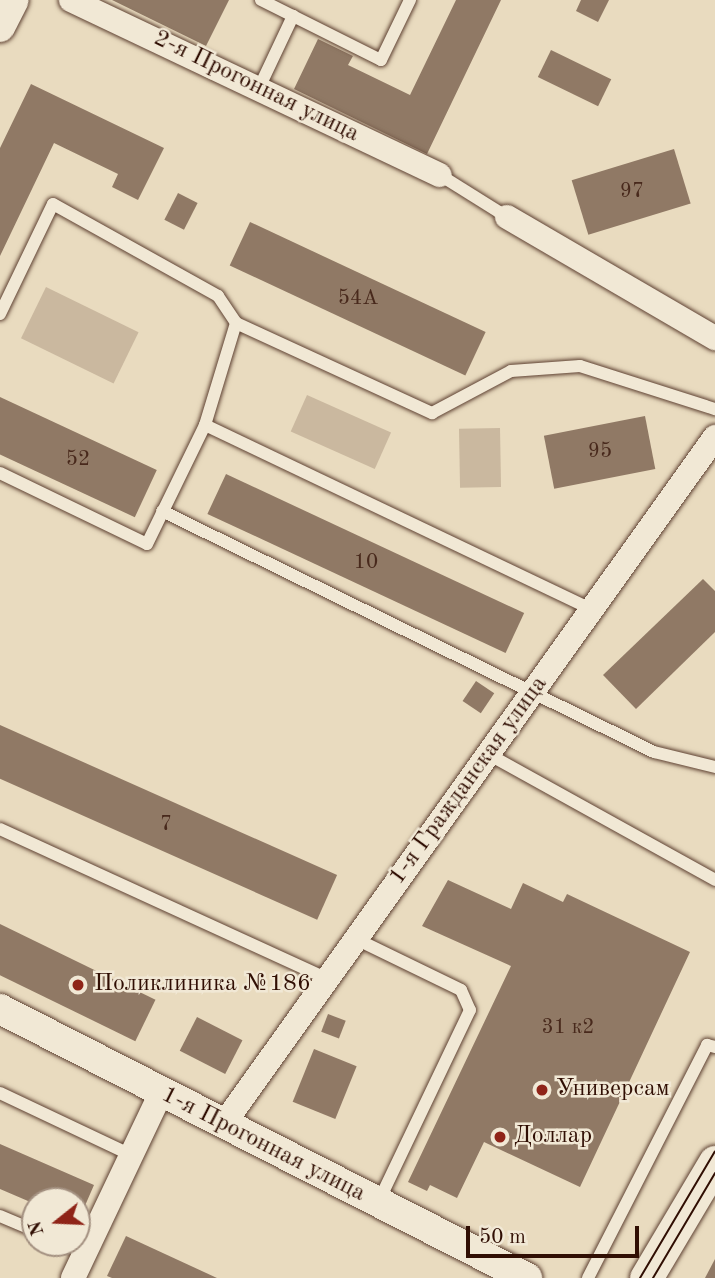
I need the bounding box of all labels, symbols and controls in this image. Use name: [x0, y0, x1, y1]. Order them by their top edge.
street label: 2-я Прогонная улица: [149, 25, 363, 149]
house number: 97: [620, 179, 644, 205]
house number: 54А: [338, 286, 378, 312]
house number: 95: [588, 439, 612, 465]
house number: 52: [66, 447, 90, 473]
house number: 10: [354, 550, 378, 576]
street label: 1-я Гражданская улица: [384, 671, 554, 891]
house number: 7: [160, 812, 172, 838]
place label: Поликлиника №186: [94, 971, 311, 999]
marker: Поликлиника №186: [68, 975, 88, 995]
house number: 31 к2: [542, 1015, 594, 1041]
place label: Универсам: [556, 1076, 670, 1104]
street label: 1-я Прогонная улица: [156, 1081, 370, 1209]
marker: Универсам: [534, 1082, 550, 1098]
place label: Доллар: [514, 1123, 592, 1151]
marker: Доллар: [492, 1129, 508, 1145]
north arrow: [21, 1187, 91, 1257]
scale bar: [470, 1212, 643, 1256]
text: N: [26, 1218, 49, 1238]
text: 50 m: [479, 1227, 526, 1248]

